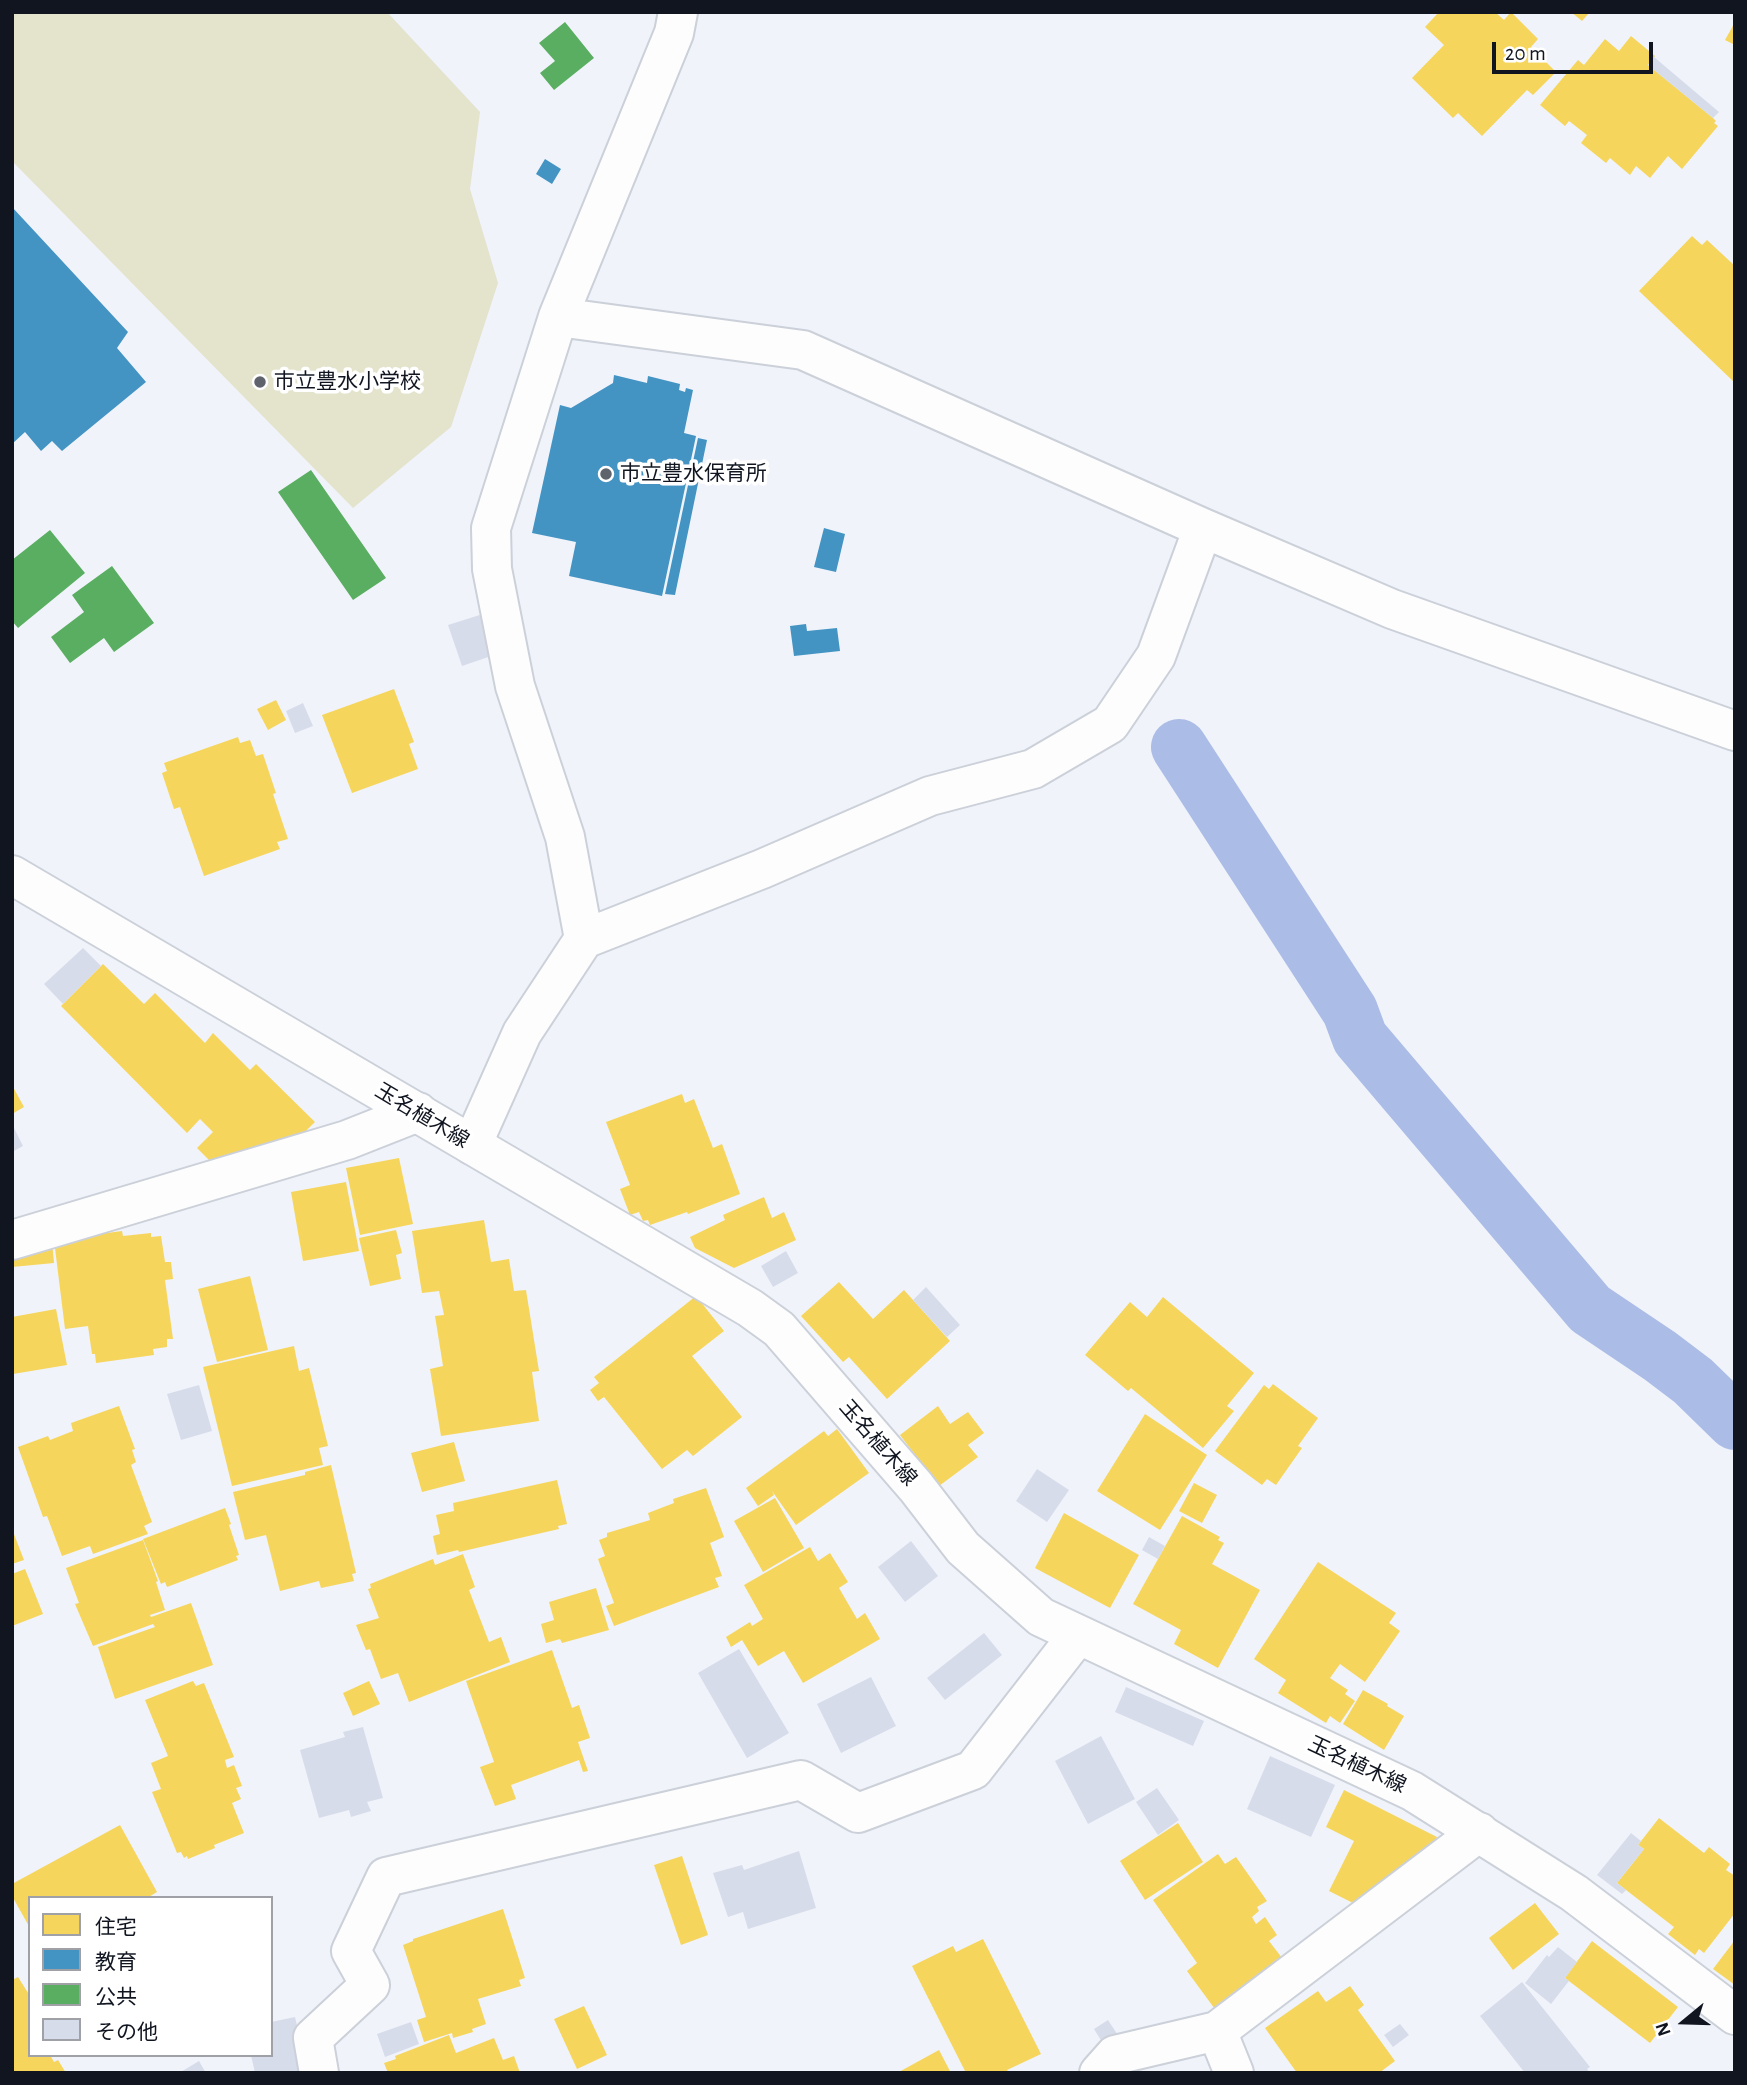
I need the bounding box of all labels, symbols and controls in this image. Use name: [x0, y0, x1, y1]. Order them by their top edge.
scale bar: [1495, 28, 1656, 72]
text: 20 m: [1505, 43, 1546, 64]
place label: 市立豊水小学校: [274, 369, 421, 395]
marker: 市立豊水小学校: [252, 374, 268, 390]
place label: 市立豊水保育所: [620, 461, 767, 487]
marker: 市立豊水保育所: [598, 466, 614, 482]
street label: 玉名植木線: [371, 1078, 473, 1154]
street label: 玉名植木線: [834, 1395, 922, 1491]
street label: 玉名植木線: [1304, 1731, 1410, 1799]
legend: [28, 1896, 273, 2057]
text: 住宅: [95, 1917, 137, 1938]
text: 教育: [95, 1952, 137, 1973]
text: 公共: [95, 1987, 137, 2008]
north arrow: [1649, 1987, 1719, 2057]
text: N: [1653, 2020, 1675, 2038]
text: その他: [95, 2022, 158, 2043]

